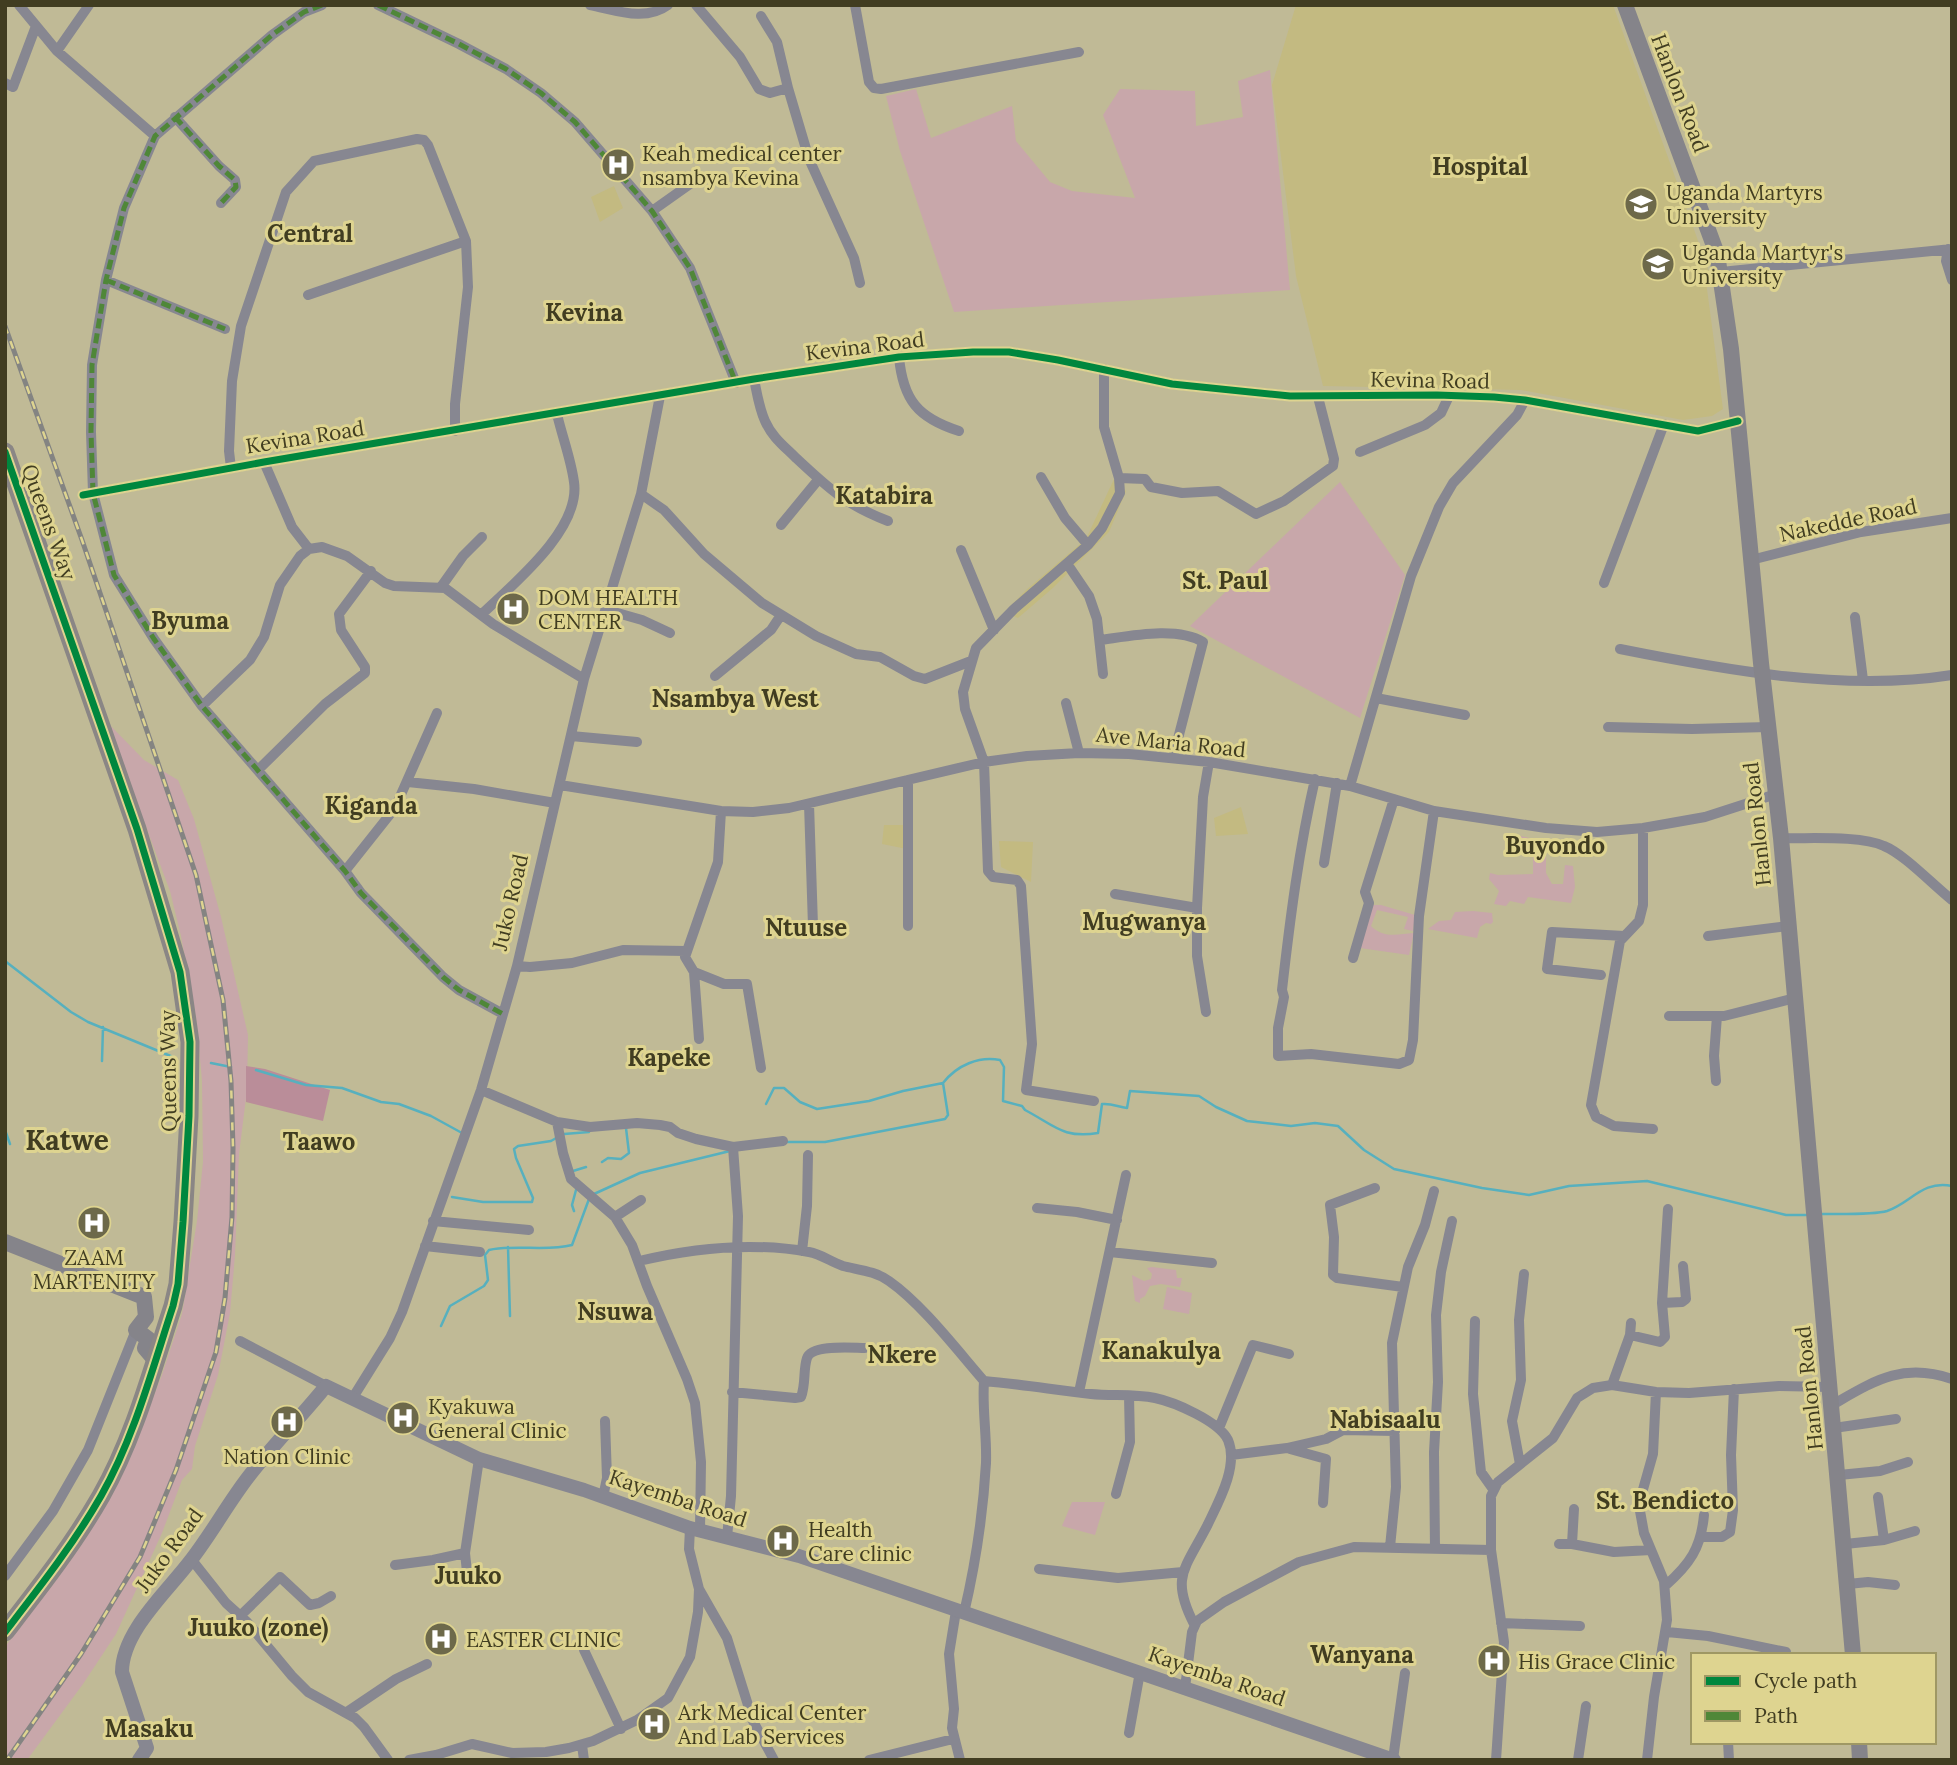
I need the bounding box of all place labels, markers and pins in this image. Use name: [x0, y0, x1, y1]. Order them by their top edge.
place label: Keah medical center nsambya Kevina: [642, 140, 842, 191]
hospital icon: Keah medical center nsambya Kevina: [599, 146, 637, 184]
place label: Uganda Martyrs University: [1666, 179, 1823, 230]
school or university icon: Uganda Martyrs University: [1622, 185, 1660, 223]
place label: Uganda Martyr's University: [1682, 239, 1843, 290]
school or university icon: Uganda Martyr's University: [1639, 245, 1677, 283]
place label: DOM HEALTH CENTER: [538, 584, 678, 635]
hospital icon: DOM HEALTH CENTER: [494, 590, 532, 628]
hospital icon: ZAAM MARTENITY: [75, 1204, 113, 1242]
place label: ZAAM MARTENITY: [33, 1244, 156, 1295]
place label: Kyakuwa General Clinic: [428, 1393, 567, 1444]
hospital icon: Kyakuwa General Clinic: [384, 1399, 422, 1437]
hospital icon: Nation Clinic: [268, 1403, 306, 1441]
place label: Nation Clinic: [223, 1443, 351, 1470]
place label: Health Care clinic: [808, 1516, 912, 1567]
hospital icon: Health Care clinic: [764, 1522, 802, 1560]
hospital icon: EASTER CLINIC: [422, 1620, 460, 1658]
place label: EASTER CLINIC: [466, 1626, 621, 1653]
hospital icon: His Grace Clinic: [1475, 1642, 1513, 1680]
place label: His Grace Clinic: [1518, 1648, 1675, 1675]
place label: Ark Medical Center And Lab Services: [677, 1699, 866, 1750]
hospital icon: Ark Medical Center And Lab Services: [635, 1705, 673, 1743]

